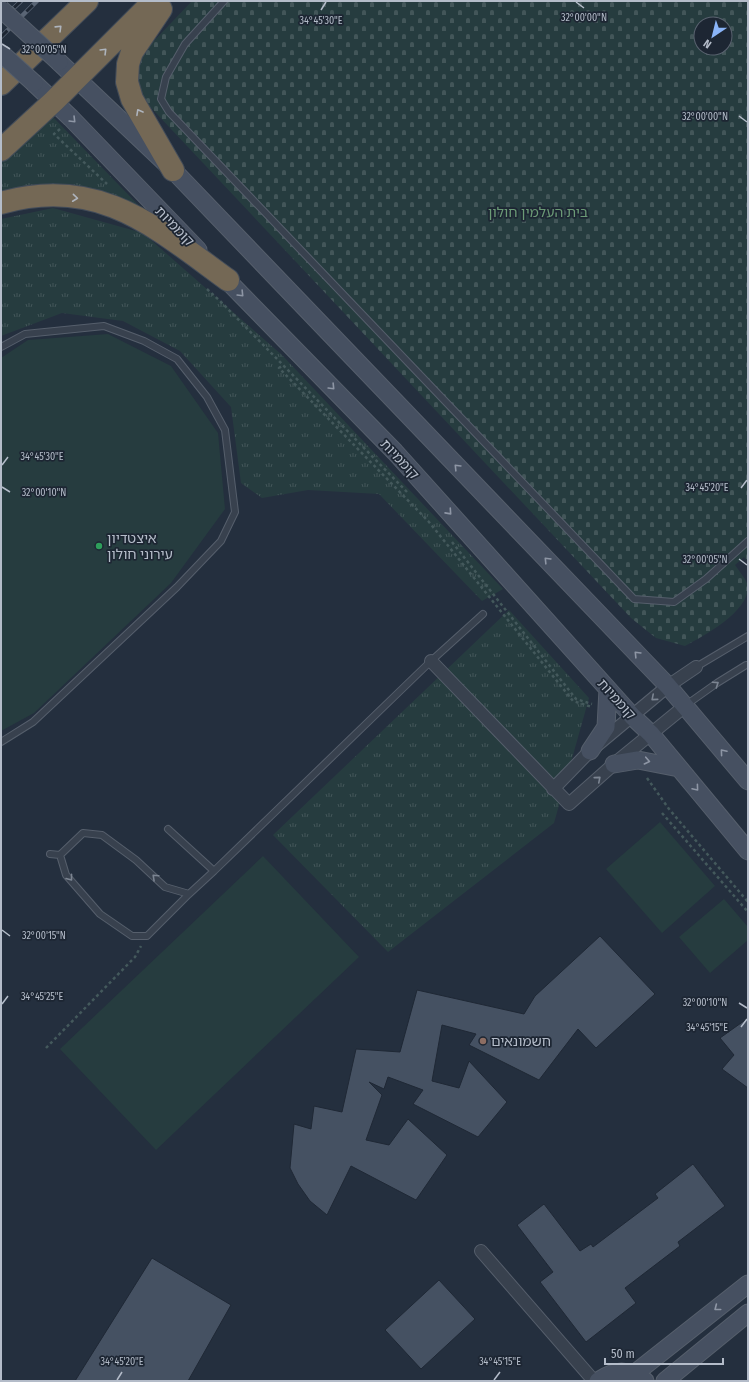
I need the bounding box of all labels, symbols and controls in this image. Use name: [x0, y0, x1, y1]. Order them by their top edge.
text: 32°00'00"N: [561, 12, 607, 24]
text: 34°45'30"E: [299, 15, 343, 27]
north arrow: [693, 16, 733, 56]
one-way arrow: [54, 25, 62, 33]
text: N: [701, 37, 714, 51]
text: 32°00'05"N: [21, 44, 67, 56]
one-way arrow: [99, 48, 107, 56]
one-way arrow: [137, 109, 144, 116]
text: 32°00'00"N: [682, 111, 728, 123]
one-way arrow: [68, 115, 76, 123]
one-way arrow: [72, 193, 78, 202]
street label: קוממיות: [151, 203, 198, 250]
park label: בית העלמין חולון: [488, 204, 588, 221]
one-way arrow: [236, 289, 244, 297]
one-way arrow: [327, 382, 334, 390]
street label: קוממיות: [377, 436, 423, 483]
text: 34°45'30"E: [20, 451, 64, 463]
one-way arrow: [455, 464, 462, 471]
text: 34°45'20"E: [685, 482, 729, 494]
text: 32°00'10"N: [22, 487, 66, 499]
one-way arrow: [444, 508, 451, 515]
place label: איצטדיון עירוני חולון: [107, 530, 173, 563]
marker: איצטדיון עירוני חולון: [94, 541, 104, 551]
text: 32°00'05"N: [682, 554, 728, 566]
one-way arrow: [544, 557, 552, 565]
one-way arrow: [634, 651, 642, 659]
street label: קוממיות: [594, 675, 640, 723]
one-way arrow: [712, 681, 719, 689]
one-way arrow: [651, 694, 659, 701]
one-way arrow: [720, 749, 727, 756]
one-way arrow: [643, 757, 650, 765]
one-way arrow: [593, 776, 601, 783]
one-way arrow: [691, 783, 698, 790]
one-way arrow: [65, 874, 72, 881]
one-way arrow: [152, 875, 160, 882]
text: 32°00'15"N: [22, 930, 66, 942]
text: 34°45'25"E: [21, 991, 63, 1003]
text: 32°00'10"N: [683, 997, 727, 1009]
text: 34°45'15"E: [686, 1022, 728, 1034]
place label: חשמונאים: [491, 1033, 551, 1050]
marker: חשמונאים: [478, 1036, 488, 1046]
one-way arrow: [715, 1303, 722, 1310]
scale bar: [605, 1340, 723, 1366]
text: 50 m: [611, 1347, 635, 1361]
text: 34°45'20"E: [100, 1356, 144, 1368]
text: 34°45'15"E: [479, 1356, 521, 1368]

